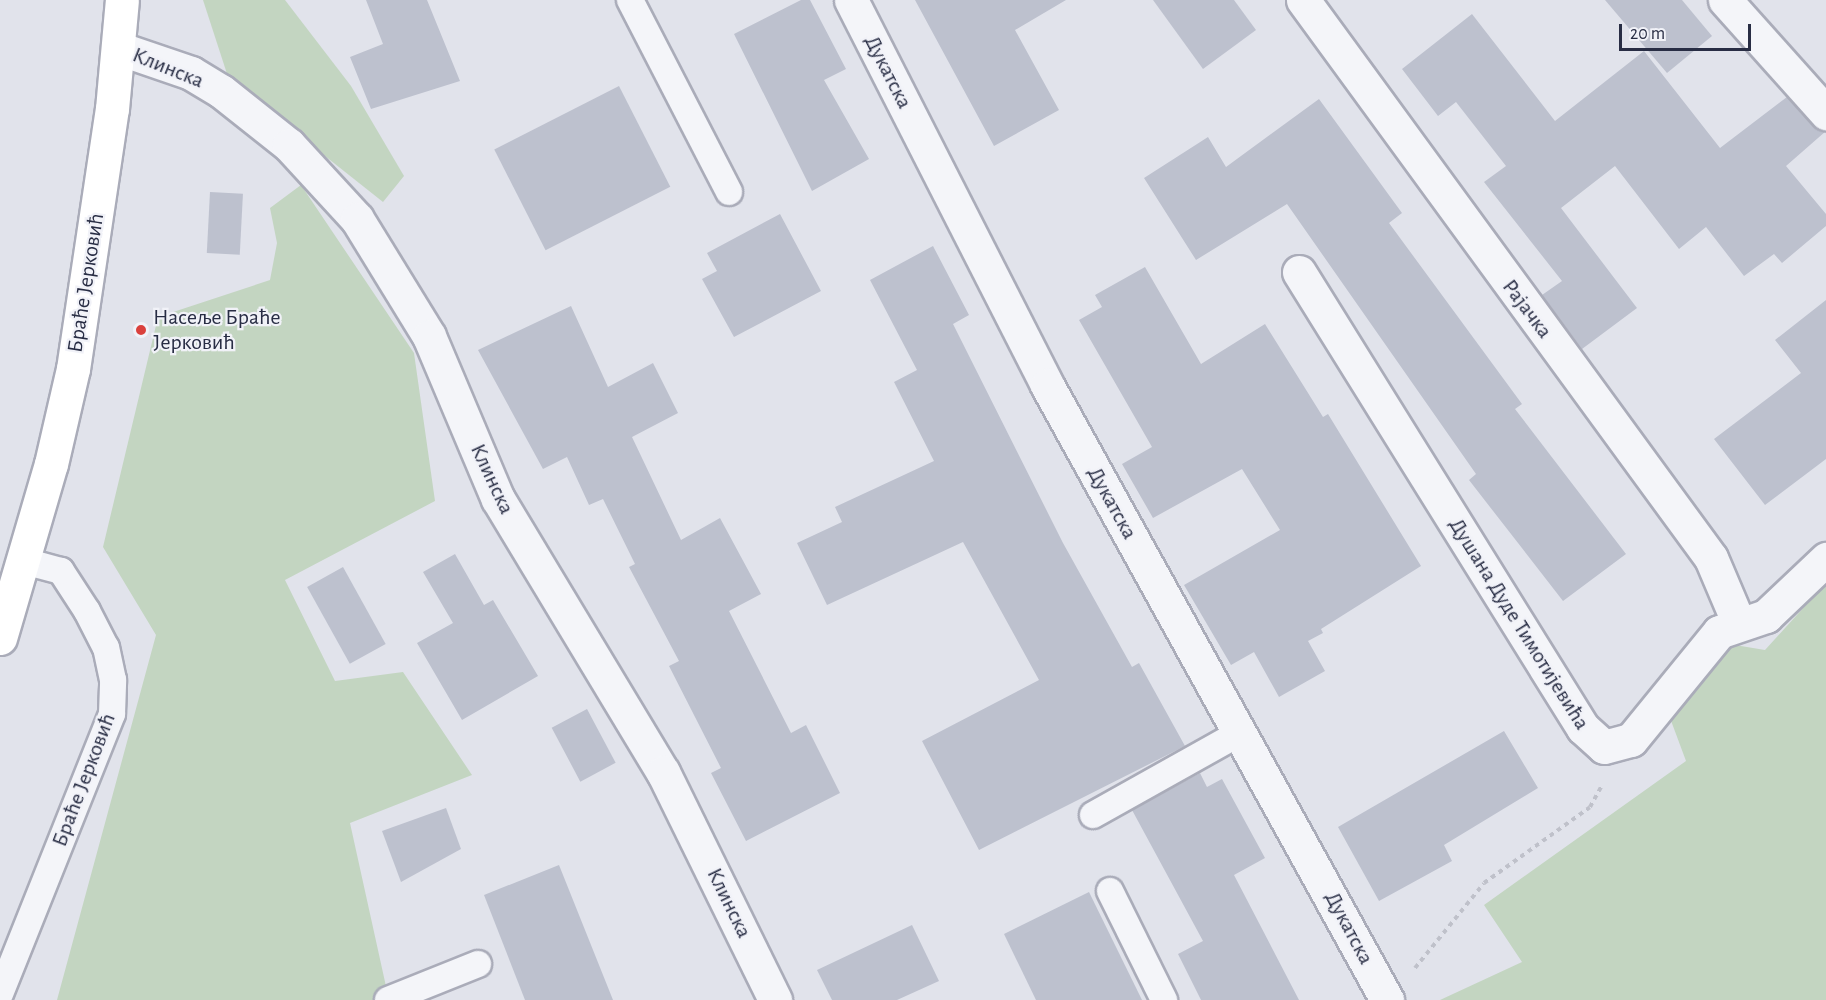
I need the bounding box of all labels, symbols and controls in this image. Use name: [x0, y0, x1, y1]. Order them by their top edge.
scale bar: [1622, 12, 1754, 50]
text: 20 m: [1630, 25, 1665, 43]
street label: Дукатска: [858, 31, 918, 113]
street label: Клинска: [129, 42, 207, 94]
street label: Браће Јерковић: [62, 211, 110, 355]
street label: Рајачка: [1496, 274, 1558, 344]
place label: Насеље Браће Јерковић: [153, 304, 281, 356]
marker: Насеље Браће Јерковић: [134, 323, 148, 337]
street label: Клинска: [464, 440, 520, 518]
street label: Дукатска: [1081, 462, 1143, 544]
street label: Душана Дуде Тимотијевића: [1443, 513, 1595, 735]
street label: Браће Јерковић: [46, 710, 122, 850]
street label: Клинска: [701, 864, 757, 942]
street label: Дукатска: [1319, 887, 1379, 969]

